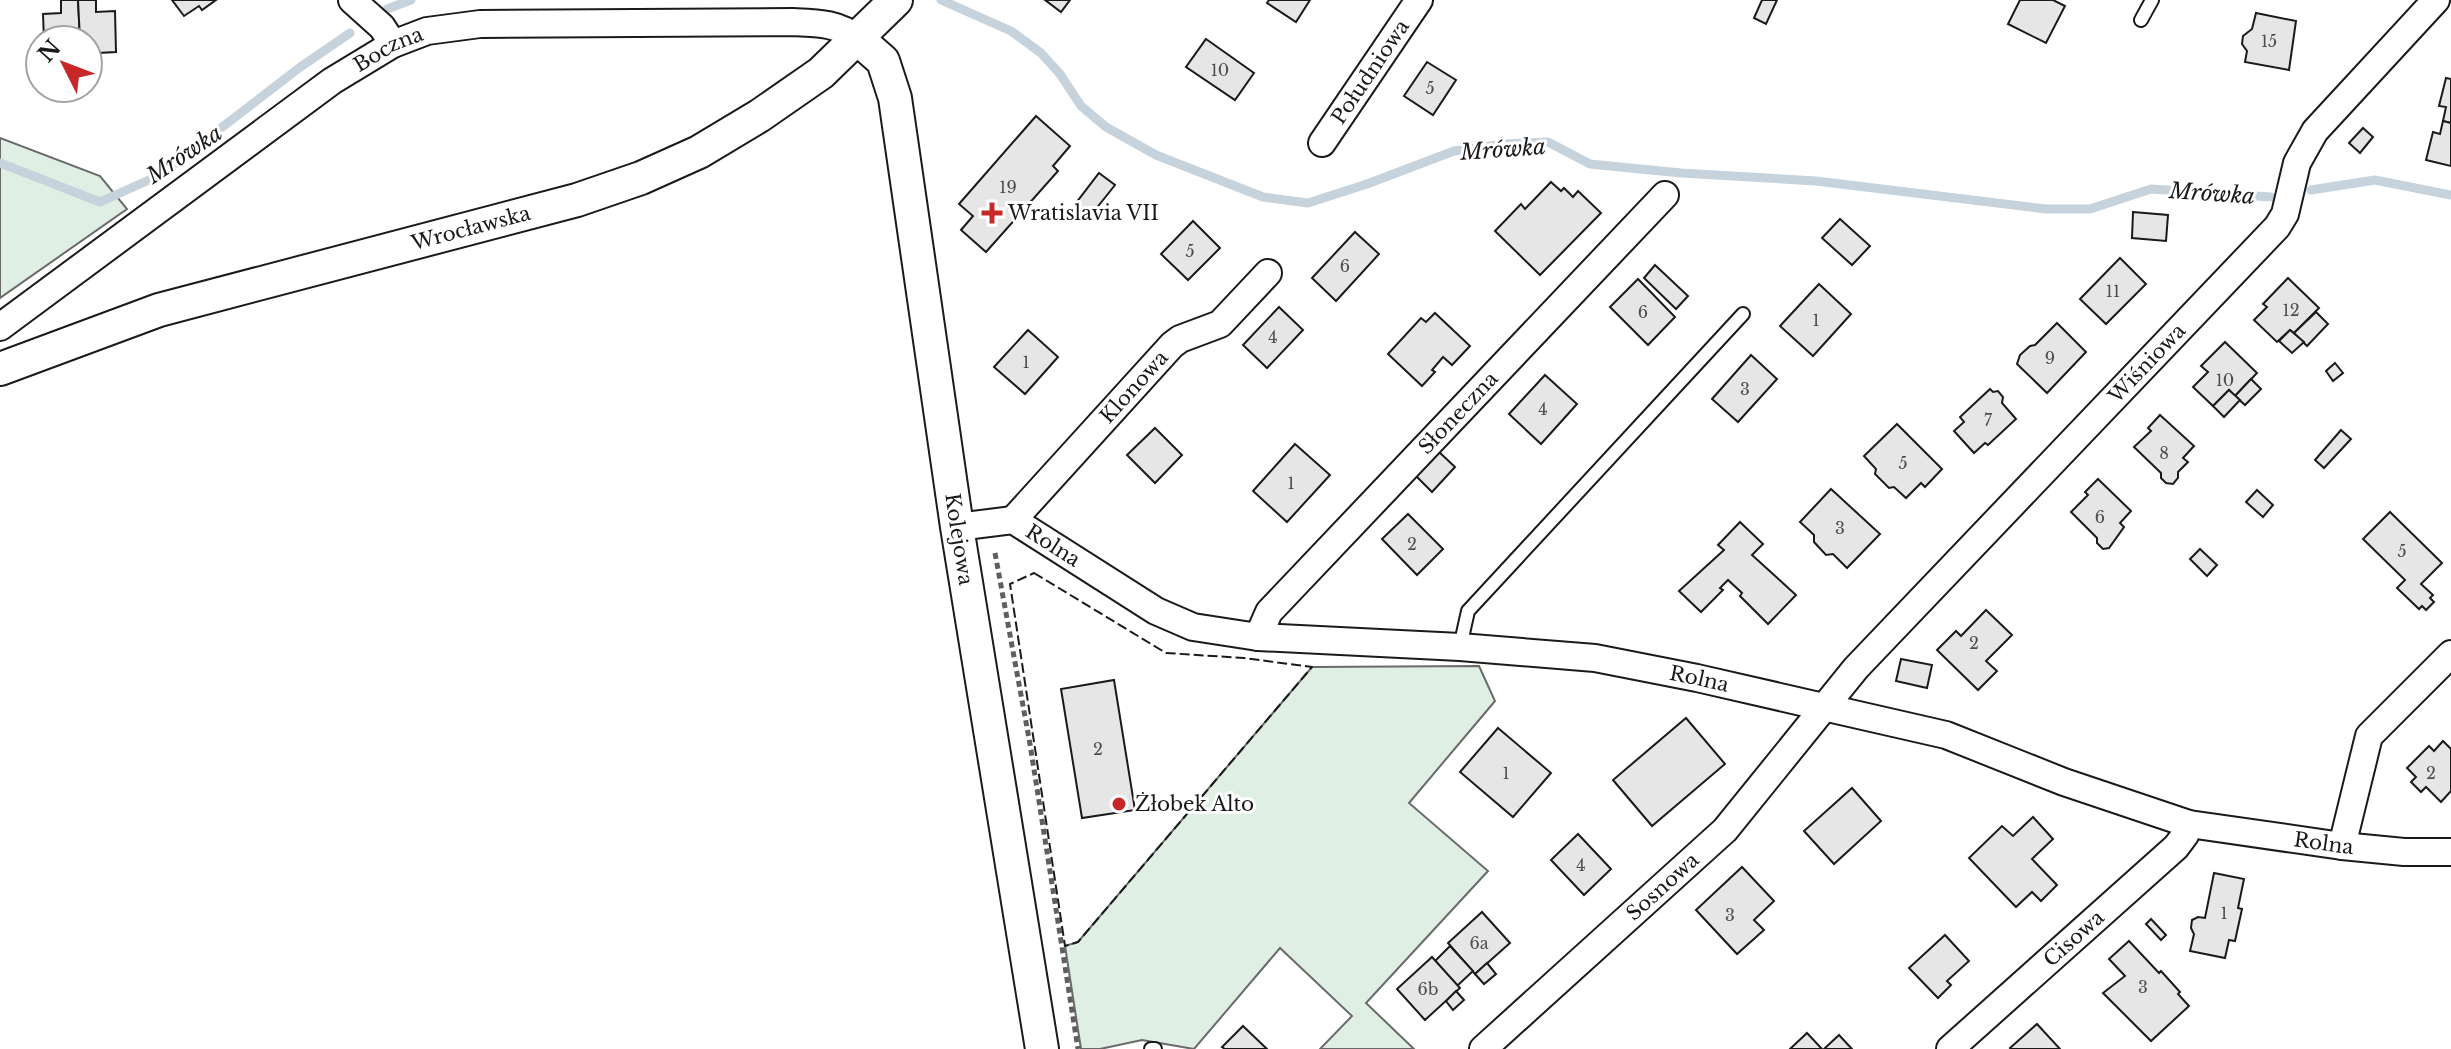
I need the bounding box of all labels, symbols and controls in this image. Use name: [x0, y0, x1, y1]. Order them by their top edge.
street label: Południowa: [1326, 14, 1415, 129]
street label: Boczna: [349, 21, 427, 77]
north arrow: [24, 24, 104, 104]
house number: 15: [2261, 31, 2277, 51]
text: N: [33, 34, 67, 68]
house number: 10: [1211, 60, 1229, 80]
house number: 5: [1425, 78, 1435, 98]
water label: Mrówka: [140, 119, 227, 190]
water label: Mrówka: [1458, 133, 1547, 166]
house number: 19: [999, 177, 1017, 197]
water label: Mrówka: [2167, 177, 2256, 210]
street label: Wrocławska: [408, 201, 534, 255]
place label: Wratislavia VII: [1007, 201, 1159, 225]
marker: Wratislavia VII: [983, 204, 1001, 222]
house number: 5: [1185, 241, 1195, 261]
house number: 6: [1340, 256, 1350, 276]
house number: 11: [2106, 281, 2120, 301]
house number: 12: [2283, 300, 2300, 320]
house number: 6: [1638, 302, 1648, 322]
house number: 1: [1812, 310, 1820, 330]
street label: Wiśniowa: [2103, 318, 2191, 409]
house number: 4: [1268, 327, 1278, 347]
street label: Klonowa: [1095, 345, 1174, 428]
house number: 9: [2045, 348, 2055, 368]
house number: 1: [1022, 352, 1030, 372]
street label: Słoneczna: [1413, 366, 1503, 459]
house number: 10: [2216, 370, 2234, 390]
house number: 3: [1740, 379, 1750, 399]
house number: 4: [1538, 399, 1548, 419]
house number: 7: [1984, 410, 1993, 430]
house number: 8: [2159, 443, 2169, 463]
house number: 5: [1898, 453, 1908, 473]
house number: 1: [1287, 473, 1295, 493]
street label: Kolejowa: [940, 492, 978, 588]
house number: 6: [2095, 507, 2105, 527]
house number: 3: [1835, 518, 1845, 538]
street label: Rolna: [1021, 519, 1086, 572]
house number: 2: [1407, 534, 1417, 554]
house number: 5: [2397, 541, 2407, 561]
house number: 2: [1969, 633, 1979, 653]
street label: Rolna: [1668, 661, 1732, 697]
house number: 2: [1093, 739, 1103, 759]
house number: 1: [1502, 763, 1510, 783]
house number: 2: [2426, 763, 2436, 783]
place label: Żłobek Alto: [1135, 791, 1254, 816]
marker: Żłobek Alto: [1110, 795, 1128, 813]
street label: Rolna: [2292, 827, 2355, 859]
street label: Sosnowa: [1621, 847, 1704, 926]
house number: 4: [1576, 855, 1586, 875]
house number: 1: [2220, 903, 2228, 923]
house number: 3: [1725, 905, 1735, 925]
street label: Cisowa: [2039, 905, 2110, 972]
house number: 6a: [1469, 933, 1489, 953]
house number: 3: [2138, 977, 2148, 997]
house number: 6b: [1418, 979, 1438, 999]

